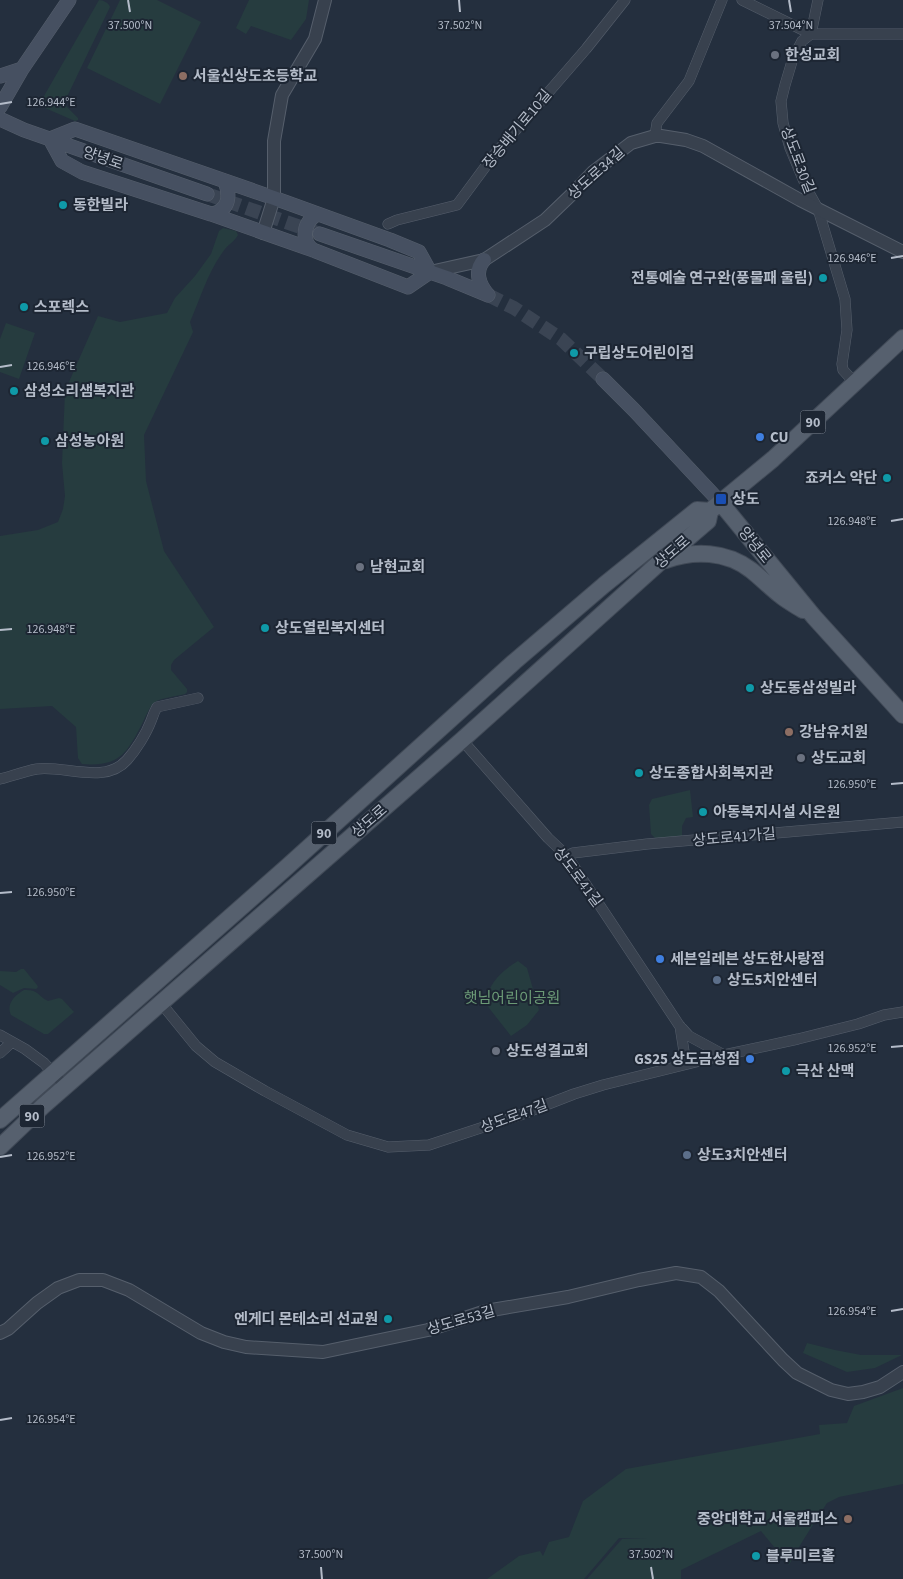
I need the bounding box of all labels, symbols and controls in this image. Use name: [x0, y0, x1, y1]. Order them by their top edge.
text: 37.500°N: [108, 17, 152, 34]
text: 37.502°N: [438, 17, 482, 34]
text: 37.504°N: [769, 17, 813, 34]
place label: 한성교회: [785, 45, 840, 66]
marker: 한성교회: [769, 49, 781, 61]
place label: 서울신상도초등학교: [193, 66, 317, 87]
marker: 서울신상도초등학교: [177, 70, 189, 82]
street label: 장승배기로10길: [478, 85, 557, 173]
text: 126.944°E: [26, 94, 76, 111]
street label: 상도로30길: [775, 124, 820, 197]
street label: 양녕로: [80, 142, 126, 175]
street label: 상도로34길: [563, 142, 629, 205]
place label: 동한빌라: [73, 195, 128, 216]
marker: 동한빌라: [57, 199, 69, 211]
text: 126.946°E: [827, 250, 877, 267]
place label: 전통예술 연구완(풍물패 울림): [631, 268, 813, 289]
marker: 전통예술 연구완(풍물패 울림): [817, 272, 829, 284]
place label: 스포렉스: [34, 297, 89, 318]
marker: 스포렉스: [18, 301, 30, 313]
place label: 구립상도어린이집: [584, 343, 694, 364]
marker: 구립상도어린이집: [568, 347, 580, 359]
text: 126.946°E: [26, 358, 76, 375]
place label: 삼성소리샘복지관: [24, 381, 135, 402]
marker: 삼성소리샘복지관: [8, 385, 20, 397]
road number: 90: [800, 411, 826, 434]
place label: CU: [770, 427, 788, 448]
place label: 삼성농아원: [55, 431, 124, 452]
marker: CU: [754, 431, 766, 443]
marker: 삼성농아원: [39, 435, 51, 447]
place label: 죠커스 악단: [805, 468, 877, 489]
marker: 죠커스 악단: [881, 472, 893, 484]
place label: 상도: [732, 489, 760, 510]
marker: 상도: [714, 492, 728, 506]
text: 126.948°E: [827, 513, 877, 530]
street label: 양녕로: [733, 523, 776, 568]
street label: 상도로: [650, 531, 695, 574]
place label: 남현교회: [370, 557, 425, 578]
marker: 남현교회: [354, 561, 366, 573]
place label: 상도열린복지센터: [275, 618, 385, 639]
text: 126.948°E: [26, 621, 76, 638]
marker: 상도열린복지센터: [259, 622, 271, 634]
place label: 상도동삼성빌라: [760, 678, 857, 699]
marker: 상도동삼성빌라: [744, 682, 756, 694]
place label: 강남유치원: [799, 722, 868, 743]
marker: 강남유치원: [783, 726, 795, 738]
place label: 상도교회: [811, 748, 866, 769]
marker: 상도교회: [795, 752, 807, 764]
place label: 상도종합사회복지관: [649, 763, 773, 784]
marker: 상도종합사회복지관: [633, 767, 645, 779]
text: 126.950°E: [827, 776, 877, 793]
street label: 상도로: [347, 800, 392, 843]
place label: 아동복지시설 시온원: [713, 802, 840, 823]
marker: 아동복지시설 시온원: [697, 806, 709, 818]
road number: 90: [312, 821, 336, 844]
street label: 상도로41가길: [691, 823, 777, 852]
street label: 상도로41길: [548, 843, 607, 912]
text: 126.950°E: [26, 884, 76, 901]
place label: 세븐일레븐 상도한사랑점: [670, 949, 825, 970]
marker: 세븐일레븐 상도한사랑점: [654, 953, 666, 965]
place label: 상도5치안센터: [727, 970, 818, 991]
marker: 상도5치안센터: [711, 974, 723, 986]
park label: 햇님어린이공원: [464, 988, 560, 1009]
text: 126.952°E: [827, 1040, 877, 1057]
place label: 상도성결교회: [506, 1041, 589, 1062]
marker: 상도성결교회: [490, 1045, 502, 1057]
place label: GS25 상도금성점: [634, 1049, 740, 1070]
marker: GS25 상도금성점: [744, 1053, 756, 1065]
place label: 극산 산맥: [796, 1061, 854, 1082]
marker: 극산 산맥: [780, 1065, 792, 1077]
street label: 상도로47길: [478, 1095, 551, 1138]
road number: 90: [20, 1104, 44, 1128]
place label: 상도3치안센터: [697, 1145, 788, 1166]
text: 126.952°E: [26, 1148, 76, 1165]
marker: 상도3치안센터: [681, 1149, 693, 1161]
street label: 상도로53길: [425, 1301, 498, 1340]
text: 126.954°E: [827, 1303, 877, 1320]
place label: 엔게디 몬테소리 선교원: [234, 1309, 378, 1330]
marker: 엔게디 몬테소리 선교원: [382, 1313, 394, 1325]
text: 126.954°E: [26, 1411, 76, 1428]
place label: 중앙대학교 서울캠퍼스: [697, 1509, 838, 1530]
marker: 중앙대학교 서울캠퍼스: [842, 1513, 854, 1525]
text: 37.500°N: [299, 1546, 343, 1563]
text: 37.502°N: [629, 1546, 673, 1563]
place label: 블루미르홀: [766, 1546, 835, 1567]
marker: 블루미르홀: [750, 1550, 762, 1562]

